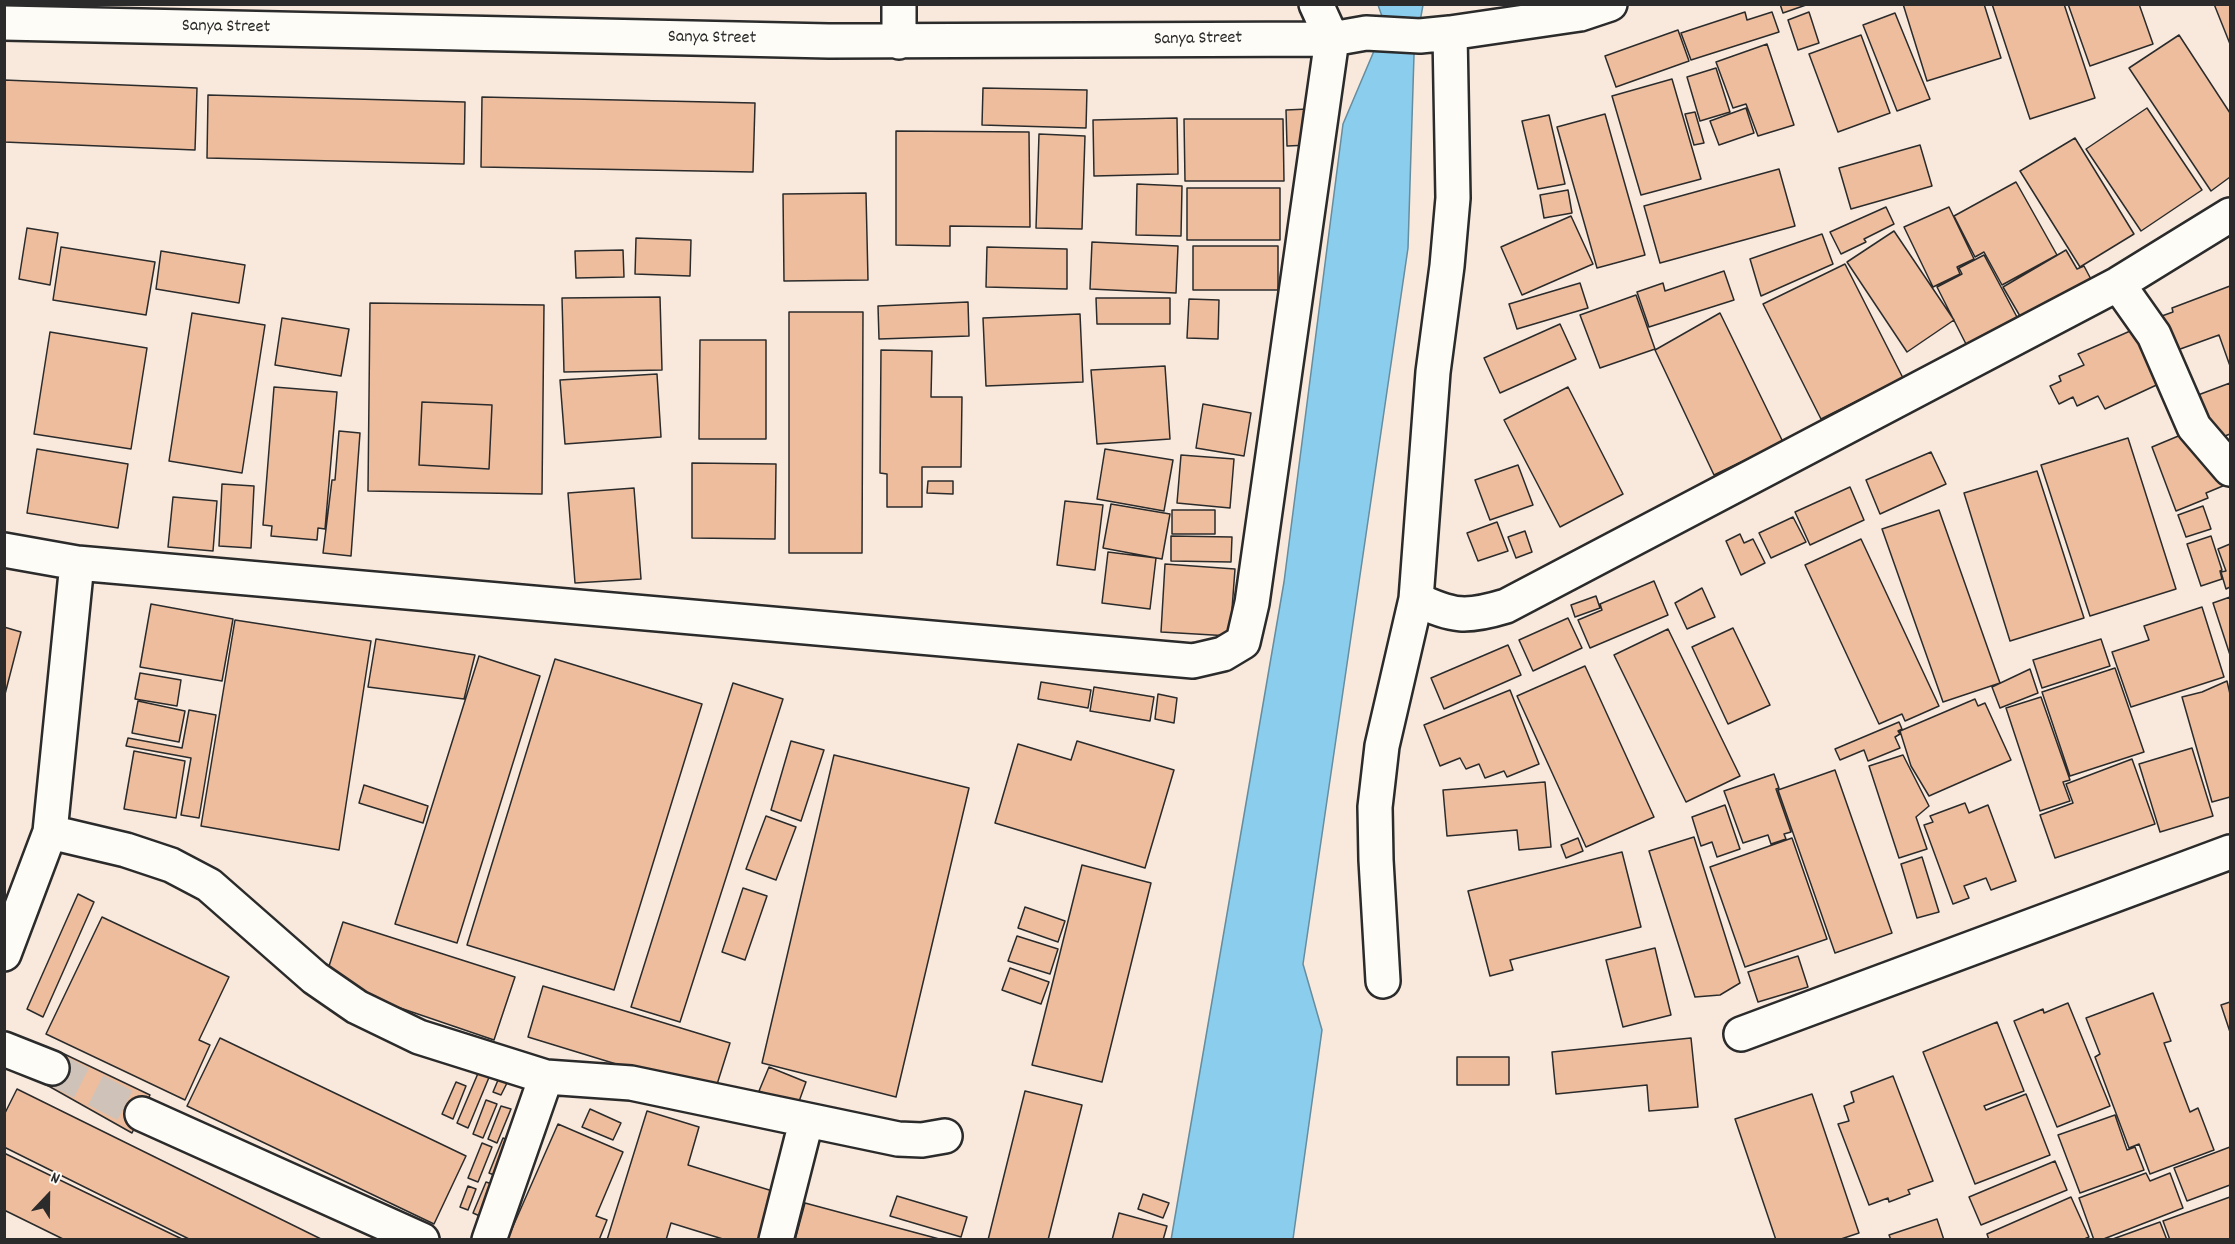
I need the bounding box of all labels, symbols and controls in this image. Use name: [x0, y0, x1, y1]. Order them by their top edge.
street label: Sanya Street: [182, 16, 270, 40]
street label: Sanya Street: [668, 27, 756, 51]
street label: Sanya Street: [1154, 28, 1242, 52]
north arrow: [18, 1166, 78, 1226]
text: N: [47, 1167, 63, 1191]

